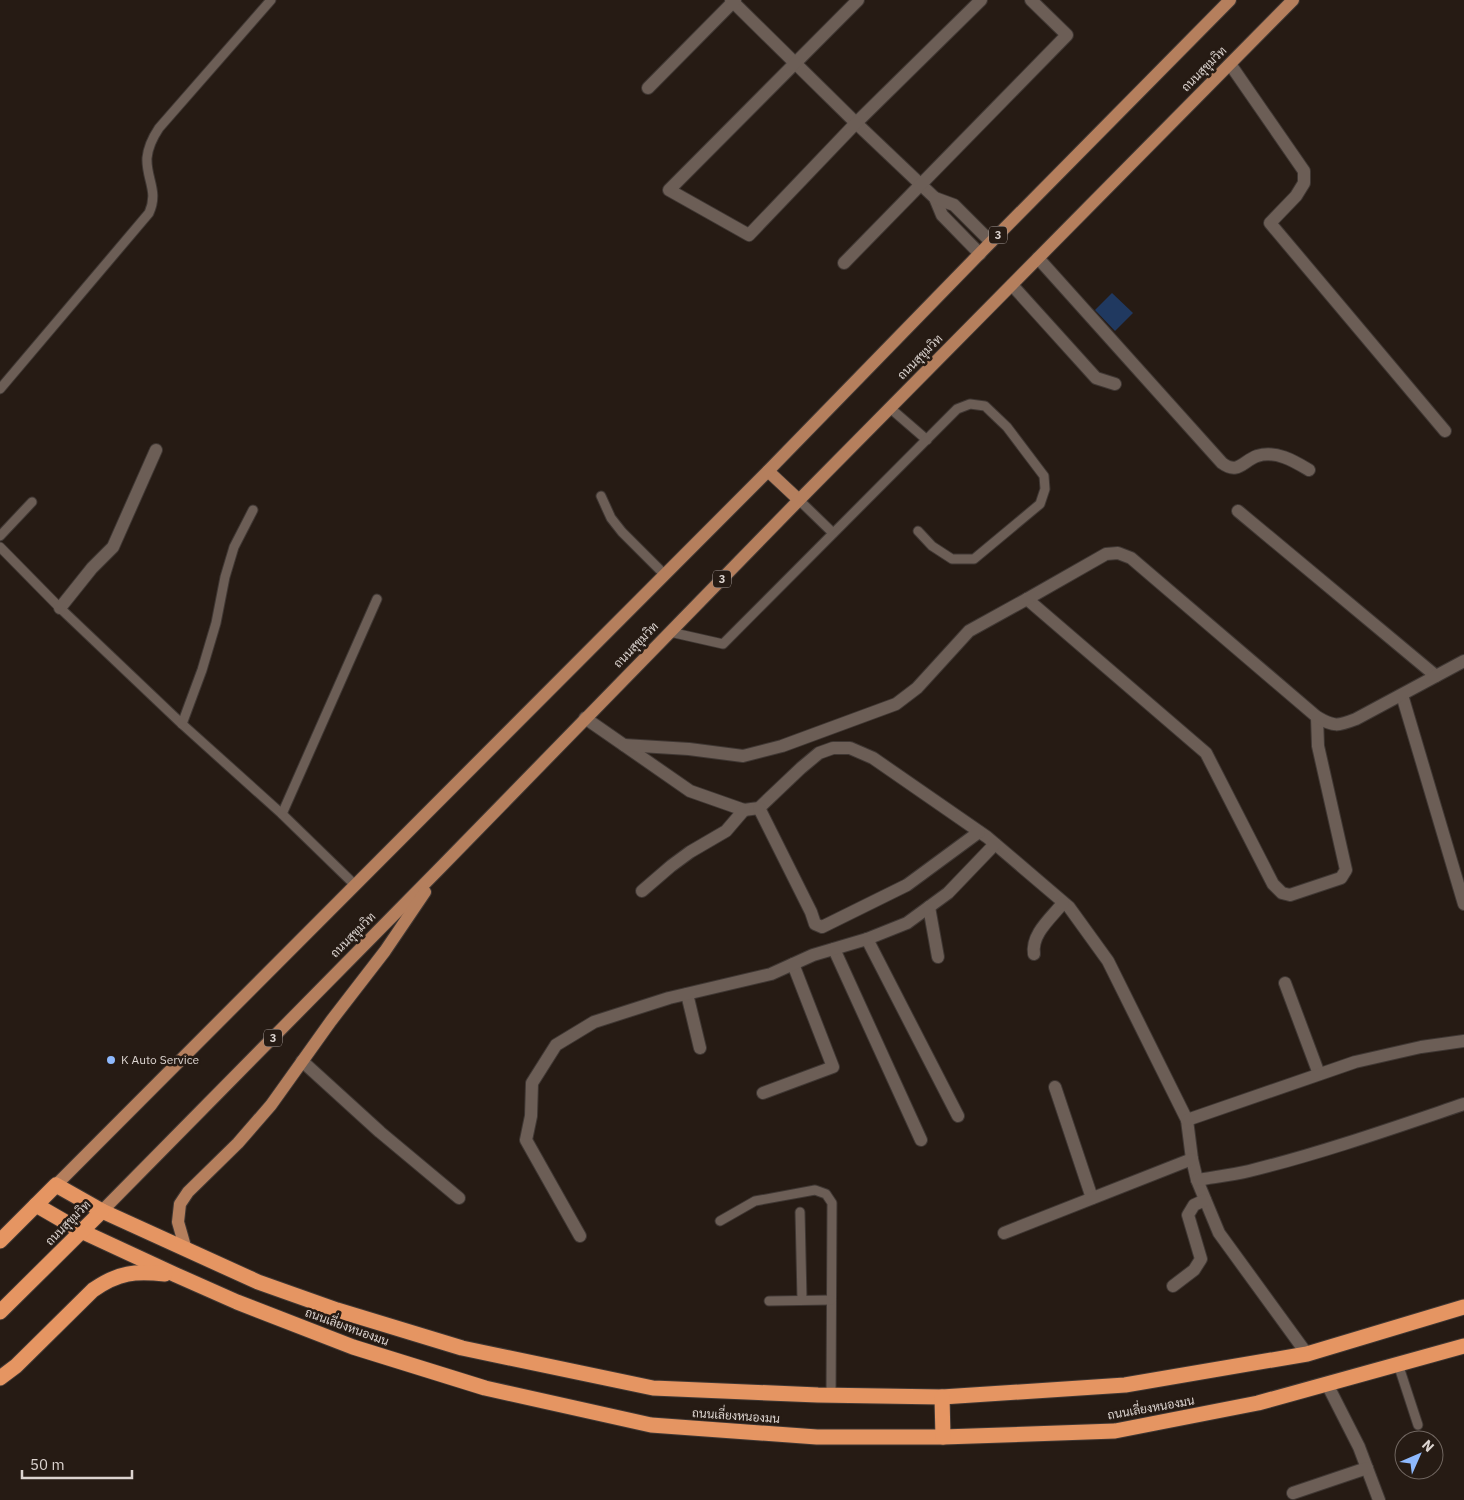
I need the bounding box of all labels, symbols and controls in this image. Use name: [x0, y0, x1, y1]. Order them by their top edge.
street label: ถนนสุขุมวิท: [1178, 43, 1231, 96]
road number: 3: [989, 226, 1007, 244]
street label: ถนนสุขุมวิท: [894, 331, 947, 384]
road number: 3: [713, 570, 731, 588]
street label: ถนนสุขุมวิท: [610, 619, 663, 672]
street label: ถนนสุขุมวิท: [327, 909, 380, 962]
road number: 3: [264, 1030, 282, 1046]
place label: K Auto Service: [121, 1052, 200, 1067]
marker: K Auto Service: [105, 1054, 117, 1066]
street label: ถนนสุขุมวิท: [42, 1197, 95, 1250]
street label: ถนนเลี่ยงหนองมน: [303, 1302, 392, 1349]
street label: ถนนเลี่ยงหนองมน: [1106, 1389, 1196, 1423]
street label: ถนนเลี่ยงหนองมน: [692, 1402, 781, 1426]
north arrow: [1394, 1430, 1444, 1480]
text: N: [1418, 1436, 1438, 1456]
scale bar: [22, 1448, 132, 1480]
text: 50 m: [30, 1455, 65, 1474]

